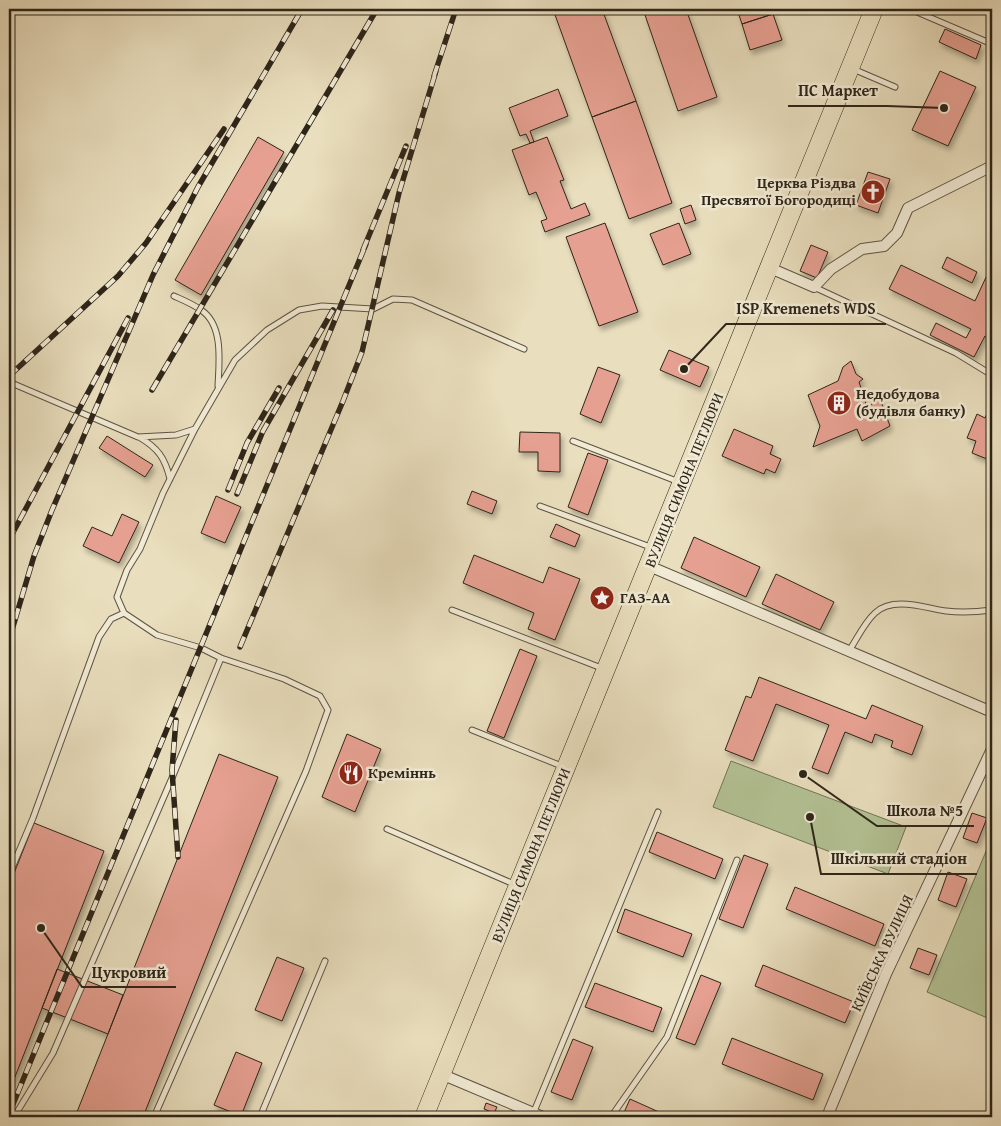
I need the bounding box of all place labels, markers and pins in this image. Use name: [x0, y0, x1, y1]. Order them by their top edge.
callout: ПС Маркет: [788, 75, 887, 106]
place label: Церква Різдва Пресвятої Богородиці: [701, 172, 856, 210]
church icon: Церква Різдва Пресвятої Богородиці: [860, 179, 886, 205]
callout: ISP Kremenets WDS: [726, 293, 886, 324]
place label: Недобудова (будівля банку): [856, 383, 966, 421]
building icon: Недобудова (будівля банку): [826, 390, 852, 416]
place icon: ГАЗ-АА: [589, 585, 615, 611]
place label: ГАЗ-АА: [620, 587, 671, 608]
restaurant icon: Креміннь: [338, 760, 364, 786]
place label: Креміннь: [368, 762, 436, 783]
callout: Школа №5: [877, 795, 974, 826]
callout: Шкільний стадіон: [821, 843, 977, 874]
callout: Цукровий: [82, 956, 176, 987]

